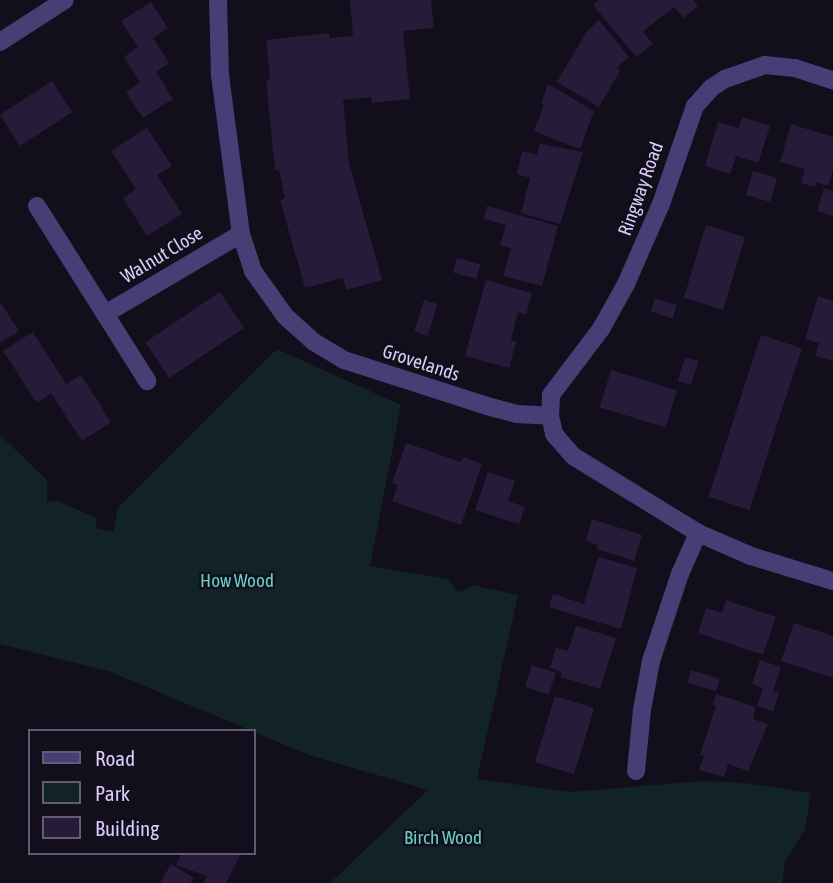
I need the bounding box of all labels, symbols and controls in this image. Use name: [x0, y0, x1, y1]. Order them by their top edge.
street label: Ringway Road: [614, 139, 668, 239]
street label: Walnut Close: [117, 222, 207, 288]
street label: Grovelands: [380, 340, 462, 386]
park label: How Wood: [200, 570, 274, 592]
legend: [28, 729, 256, 855]
text: Road: [95, 746, 135, 770]
text: Park: [95, 781, 130, 805]
text: Building: [95, 816, 159, 840]
park label: Birch Wood: [404, 827, 482, 849]

